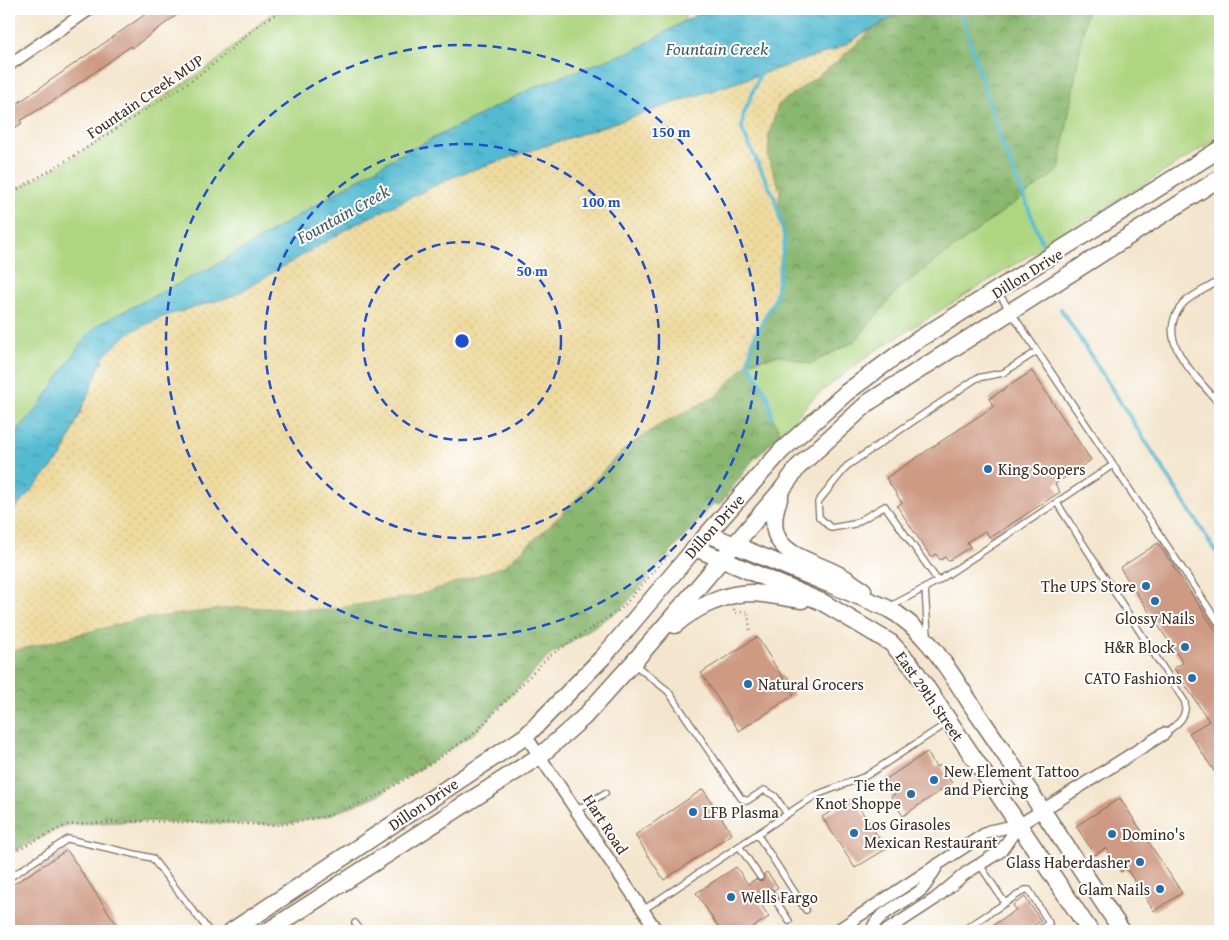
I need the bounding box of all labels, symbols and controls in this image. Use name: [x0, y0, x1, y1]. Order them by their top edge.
water label: Fountain Creek: [665, 35, 769, 62]
street label: Fountain Creek MUP: [81, 48, 209, 144]
text: 150 m: [651, 121, 691, 142]
water label: Fountain Creek: [291, 177, 395, 251]
text: 100 m: [581, 191, 621, 212]
street label: Dillon Drive: [987, 242, 1067, 304]
text: 50 m: [516, 260, 548, 281]
centre of rings: [453, 332, 471, 350]
place label: King Soopers: [998, 457, 1086, 481]
marker: King Soopers: [982, 463, 994, 475]
street label: Dillon Drive: [678, 488, 750, 564]
place label: The UPS Store: [1041, 574, 1136, 598]
marker: The UPS Store: [1140, 580, 1152, 592]
marker: Glossy Nails: [1149, 595, 1161, 607]
place label: Glossy Nails: [1115, 606, 1195, 630]
place label: H&R Block: [1104, 635, 1176, 659]
marker: H&R Block: [1179, 641, 1191, 653]
street label: East 29th Street: [890, 646, 970, 746]
place label: CATO Fashions: [1085, 666, 1182, 690]
place label: Natural Grocers: [758, 672, 864, 696]
marker: CATO Fashions: [1186, 672, 1198, 684]
marker: Natural Grocers: [742, 678, 754, 690]
place label: New Element Tattoo and Piercing: [944, 759, 1079, 801]
street label: Dillon Drive: [383, 772, 463, 836]
place label: Tie the Knot Shoppe: [815, 773, 901, 815]
marker: New Element Tattoo and Piercing: [928, 774, 940, 786]
marker: Tie the Knot Shoppe: [905, 788, 917, 800]
street label: Hart Road: [578, 789, 635, 859]
place label: LFB Plasma: [703, 800, 779, 824]
marker: LFB Plasma: [687, 806, 699, 818]
place label: Los Girasoles Mexican Restaurant: [864, 812, 998, 854]
place label: Domino's: [1122, 822, 1185, 846]
marker: Los Girasoles Mexican Restaurant: [848, 827, 860, 839]
marker: Domino's: [1106, 828, 1118, 840]
place label: Glass Haberdasher: [1006, 850, 1130, 874]
marker: Glass Haberdasher: [1134, 856, 1146, 868]
place label: Glam Nails: [1079, 877, 1150, 901]
marker: Glam Nails: [1154, 883, 1166, 895]
place label: Wells Fargo: [741, 885, 818, 909]
marker: Wells Fargo: [725, 891, 737, 903]

